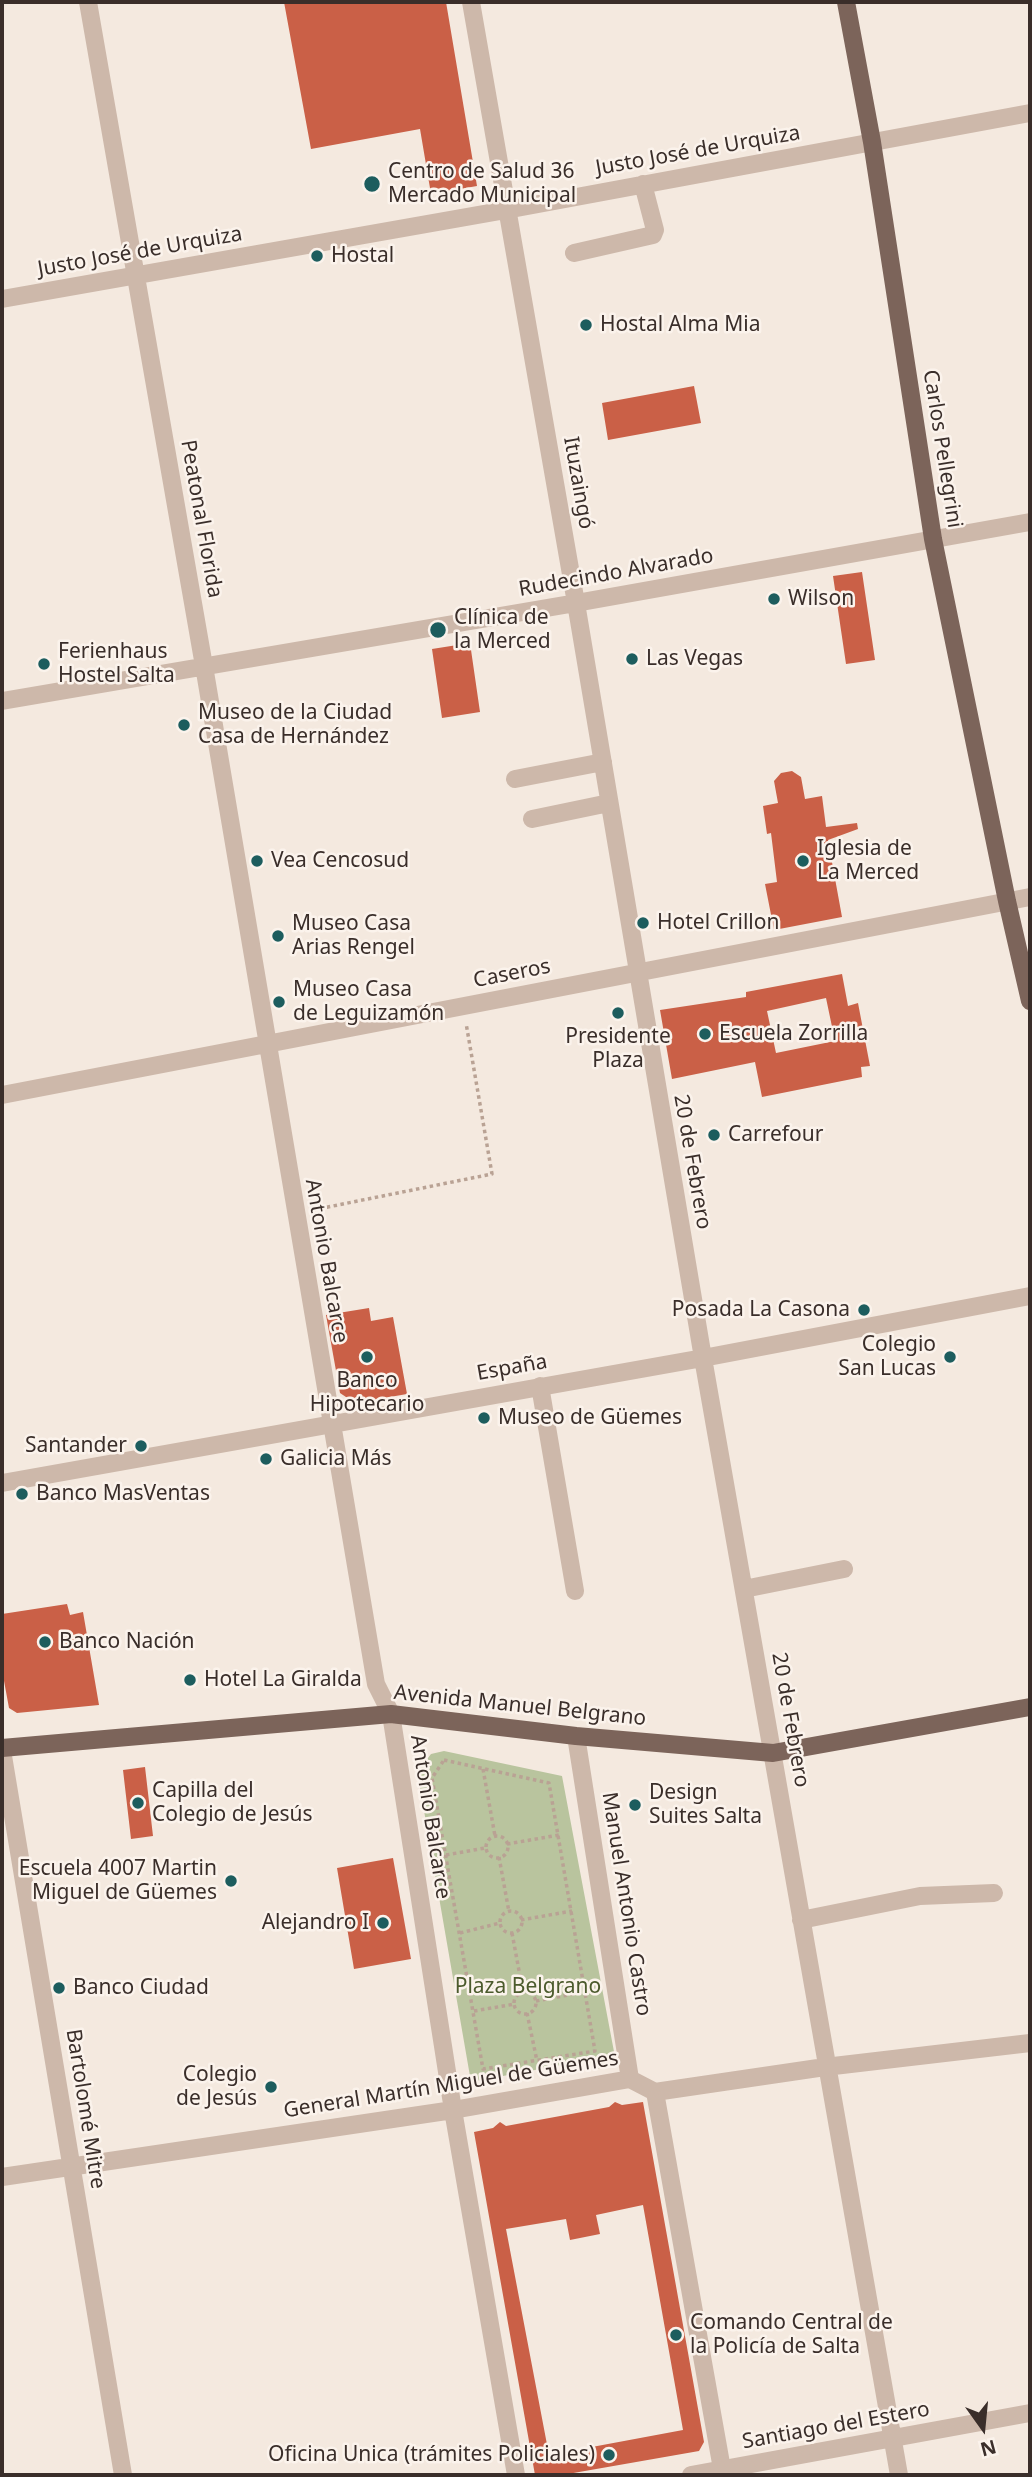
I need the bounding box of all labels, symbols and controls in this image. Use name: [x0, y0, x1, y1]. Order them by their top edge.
street label: Justo José de Urquiza: [594, 121, 802, 181]
place label: Centro de Salud 36 Mercado Municipal: [388, 159, 576, 209]
marker: Centro de Salud 36 Mercado Municipal: [362, 174, 382, 194]
street label: Justo José de Urquiza: [36, 222, 244, 282]
place label: Hostal: [331, 243, 394, 269]
marker: Hostal: [309, 248, 325, 264]
place label: Hostal Alma Mia: [600, 312, 761, 338]
marker: Hostal Alma Mia: [578, 317, 594, 333]
street label: Carlos Pellegrini: [917, 368, 967, 530]
street label: Ituzaingó: [557, 435, 599, 531]
street label: Peatonal Florida: [175, 438, 227, 600]
street label: Rudecindo Alvarado: [517, 543, 715, 603]
place label: Wilson: [788, 586, 854, 612]
marker: Wilson: [766, 591, 782, 607]
place label: Clínica de la Merced: [454, 605, 551, 655]
marker: Clínica de la Merced: [428, 620, 448, 640]
place label: Ferienhaus Hostel Salta: [58, 639, 175, 689]
place label: Las Vegas: [646, 646, 743, 672]
marker: Las Vegas: [624, 651, 640, 667]
marker: Ferienhaus Hostel Salta: [36, 656, 52, 672]
place label: Museo de la Ciudad Casa de Hernández: [198, 700, 392, 750]
marker: Museo de la Ciudad Casa de Hernández: [176, 717, 192, 733]
place label: Iglesia de La Merced: [817, 836, 919, 886]
place label: Vea Cencosud: [271, 848, 409, 874]
marker: Vea Cencosud: [249, 853, 265, 869]
marker: Iglesia de La Merced: [795, 853, 811, 869]
place label: Hotel Crillon: [657, 910, 779, 936]
place label: Museo Casa Arias Rengel: [292, 911, 415, 961]
marker: Hotel Crillon: [635, 915, 651, 931]
marker: Museo Casa Arias Rengel: [270, 928, 286, 944]
street label: Caseros: [471, 954, 553, 994]
place label: Museo Casa de Leguizamón: [293, 977, 444, 1027]
marker: Museo Casa de Leguizamón: [271, 994, 287, 1010]
marker: Presidente Plaza: [610, 1005, 626, 1021]
place label: Escuela Zorrilla: [719, 1021, 868, 1047]
place label: Presidente Plaza: [565, 1024, 671, 1074]
marker: Escuela Zorrilla: [697, 1026, 713, 1042]
street label: 20 de Febrero: [668, 1093, 716, 1231]
place label: Carrefour: [728, 1122, 823, 1148]
marker: Carrefour: [706, 1127, 722, 1143]
street label: Antonio Balcarce: [299, 1177, 353, 1345]
place label: Posada La Casona: [672, 1297, 850, 1323]
marker: Posada La Casona: [856, 1302, 872, 1318]
place label: Colegio San Lucas: [838, 1332, 936, 1382]
marker: Banco Hipotecario: [359, 1349, 375, 1365]
street label: España: [475, 1349, 549, 1387]
marker: Colegio San Lucas: [942, 1349, 958, 1365]
place label: Banco Hipotecario: [310, 1368, 424, 1418]
place label: Museo de Güemes: [498, 1405, 682, 1431]
marker: Museo de Güemes: [476, 1410, 492, 1426]
place label: Santander: [25, 1433, 127, 1459]
marker: Santander: [133, 1438, 149, 1454]
place label: Galicia Más: [280, 1446, 392, 1472]
marker: Galicia Más: [258, 1451, 274, 1467]
place label: Banco MasVentas: [36, 1481, 210, 1507]
marker: Banco MasVentas: [14, 1486, 30, 1502]
place label: Banco Nación: [59, 1629, 195, 1655]
marker: Banco Nación: [37, 1634, 53, 1650]
street label: 20 de Febrero: [766, 1651, 814, 1789]
place label: Hotel La Giralda: [204, 1667, 362, 1693]
marker: Hotel La Giralda: [182, 1672, 198, 1688]
street label: Avenida Manuel Belgrano: [393, 1680, 647, 1732]
street label: Antonio Balcarce: [405, 1733, 455, 1901]
place label: Capilla del Colegio de Jesús: [152, 1778, 313, 1828]
place label: Design Suites Salta: [649, 1780, 762, 1830]
street label: Manuel Antonio Castro: [596, 1790, 656, 2018]
marker: Capilla del Colegio de Jesús: [130, 1795, 146, 1811]
marker: Design Suites Salta: [627, 1797, 643, 1813]
place label: Escuela 4007 Martin Miguel de Güemes: [19, 1856, 217, 1906]
marker: Escuela 4007 Martin Miguel de Güemes: [223, 1873, 239, 1889]
place label: Alejandro I: [262, 1910, 369, 1936]
marker: Alejandro I: [375, 1915, 391, 1931]
park label: Plaza Belgrano: [455, 1974, 601, 2000]
place label: Banco Ciudad: [73, 1975, 209, 2001]
marker: Banco Ciudad: [51, 1980, 67, 1996]
street label: Bartolomé Mitre: [60, 2027, 110, 2191]
street label: General Martín Miguel de Güemes: [282, 2046, 620, 2124]
place label: Colegio de Jesús: [176, 2062, 257, 2112]
marker: Colegio de Jesús: [263, 2079, 279, 2095]
place label: Comando Central de la Policía de Salta: [690, 2310, 893, 2360]
marker: Comando Central de la Policía de Salta: [668, 2327, 684, 2343]
north arrow: [948, 2393, 1018, 2463]
street label: Santiago del Estero: [740, 2397, 932, 2455]
text: N: [978, 2434, 999, 2463]
place label: Oficina Unica (trámites Policiales): [268, 2442, 595, 2468]
marker: Oficina Unica (trámites Policiales): [601, 2447, 617, 2463]

